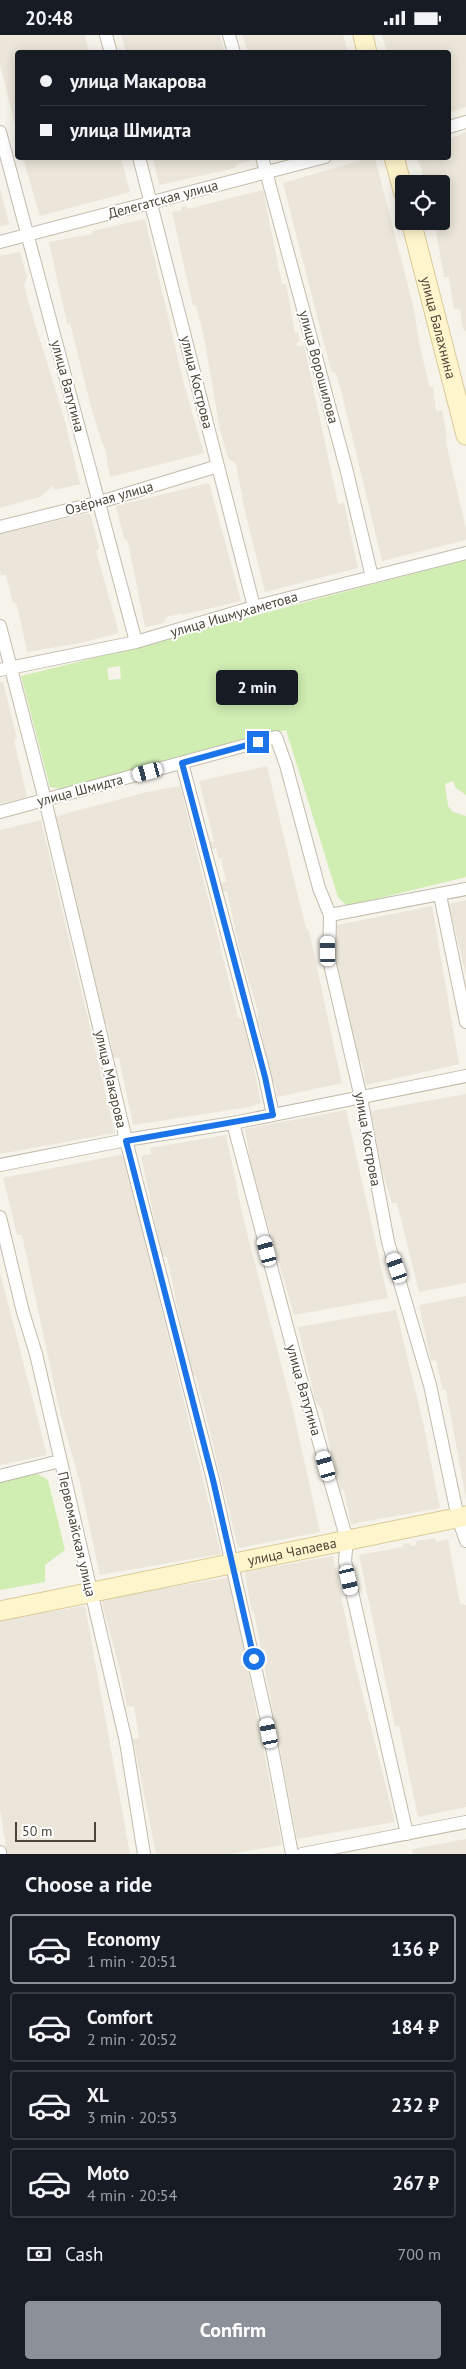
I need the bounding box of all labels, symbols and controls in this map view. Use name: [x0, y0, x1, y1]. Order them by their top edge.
text: 20:48: [25, 6, 73, 30]
text: улица Макарова: [70, 69, 206, 93]
text: улица Шмидта: [70, 118, 191, 142]
map controls: [395, 175, 450, 230]
button: locate: [395, 175, 450, 230]
street label: Делегатская улица: [106, 176, 220, 222]
street label: улица Балахнина: [417, 274, 460, 381]
street label: улица Ворошилова: [295, 308, 343, 426]
street label: улица Кострова: [177, 334, 217, 430]
street label: улица Ватутина: [47, 338, 89, 434]
street label: Озёрная улица: [63, 477, 155, 519]
street label: улица Ишмухаметова: [168, 587, 300, 641]
callout: 2 min: [217, 669, 299, 705]
text: 2 min: [237, 677, 277, 697]
route end: [247, 731, 269, 753]
car: [131, 761, 164, 783]
street label: улица Шмидта: [35, 770, 125, 810]
car: [320, 936, 335, 966]
street label: улица Макарова: [91, 1028, 131, 1130]
street label: улица Кострова: [351, 1091, 385, 1187]
car: [255, 1235, 278, 1267]
car: [385, 1251, 408, 1285]
street label: улица Ватутина: [282, 1342, 326, 1438]
car: [314, 1450, 337, 1482]
street label: Первомайская улица: [54, 1470, 100, 1598]
street label: улица Чапаева: [246, 1534, 338, 1569]
car: [338, 1564, 359, 1596]
route start: [243, 1648, 265, 1670]
car: [258, 1717, 279, 1749]
scale bar: [15, 1819, 96, 1842]
text: 50 m: [22, 1822, 52, 1840]
text: Choose a ride: [25, 1870, 152, 1898]
icon: car: [27, 1927, 72, 1972]
text: Economy: [87, 1927, 160, 1951]
text: 136 ₽: [391, 1937, 439, 1961]
text: 1 min · 20:51: [87, 1951, 177, 1971]
icon: car: [27, 2005, 72, 2050]
text: Comfort: [87, 2005, 153, 2029]
text: 184 ₽: [391, 2015, 439, 2039]
text: 2 min · 20:52: [87, 2029, 177, 2049]
icon: car: [27, 2083, 72, 2128]
text: XL: [87, 2083, 109, 2107]
text: 232 ₽: [391, 2093, 439, 2117]
text: 3 min · 20:53: [87, 2107, 177, 2127]
icon: car: [27, 2161, 72, 2206]
text: Moto: [87, 2161, 129, 2185]
text: 267 ₽: [392, 2171, 439, 2195]
text: 4 min · 20:54: [87, 2185, 177, 2205]
icon: cash: [25, 2240, 53, 2268]
text: Cash: [65, 2242, 103, 2266]
text: 700 m: [398, 2244, 441, 2264]
button: Confirm: [25, 2301, 441, 2359]

